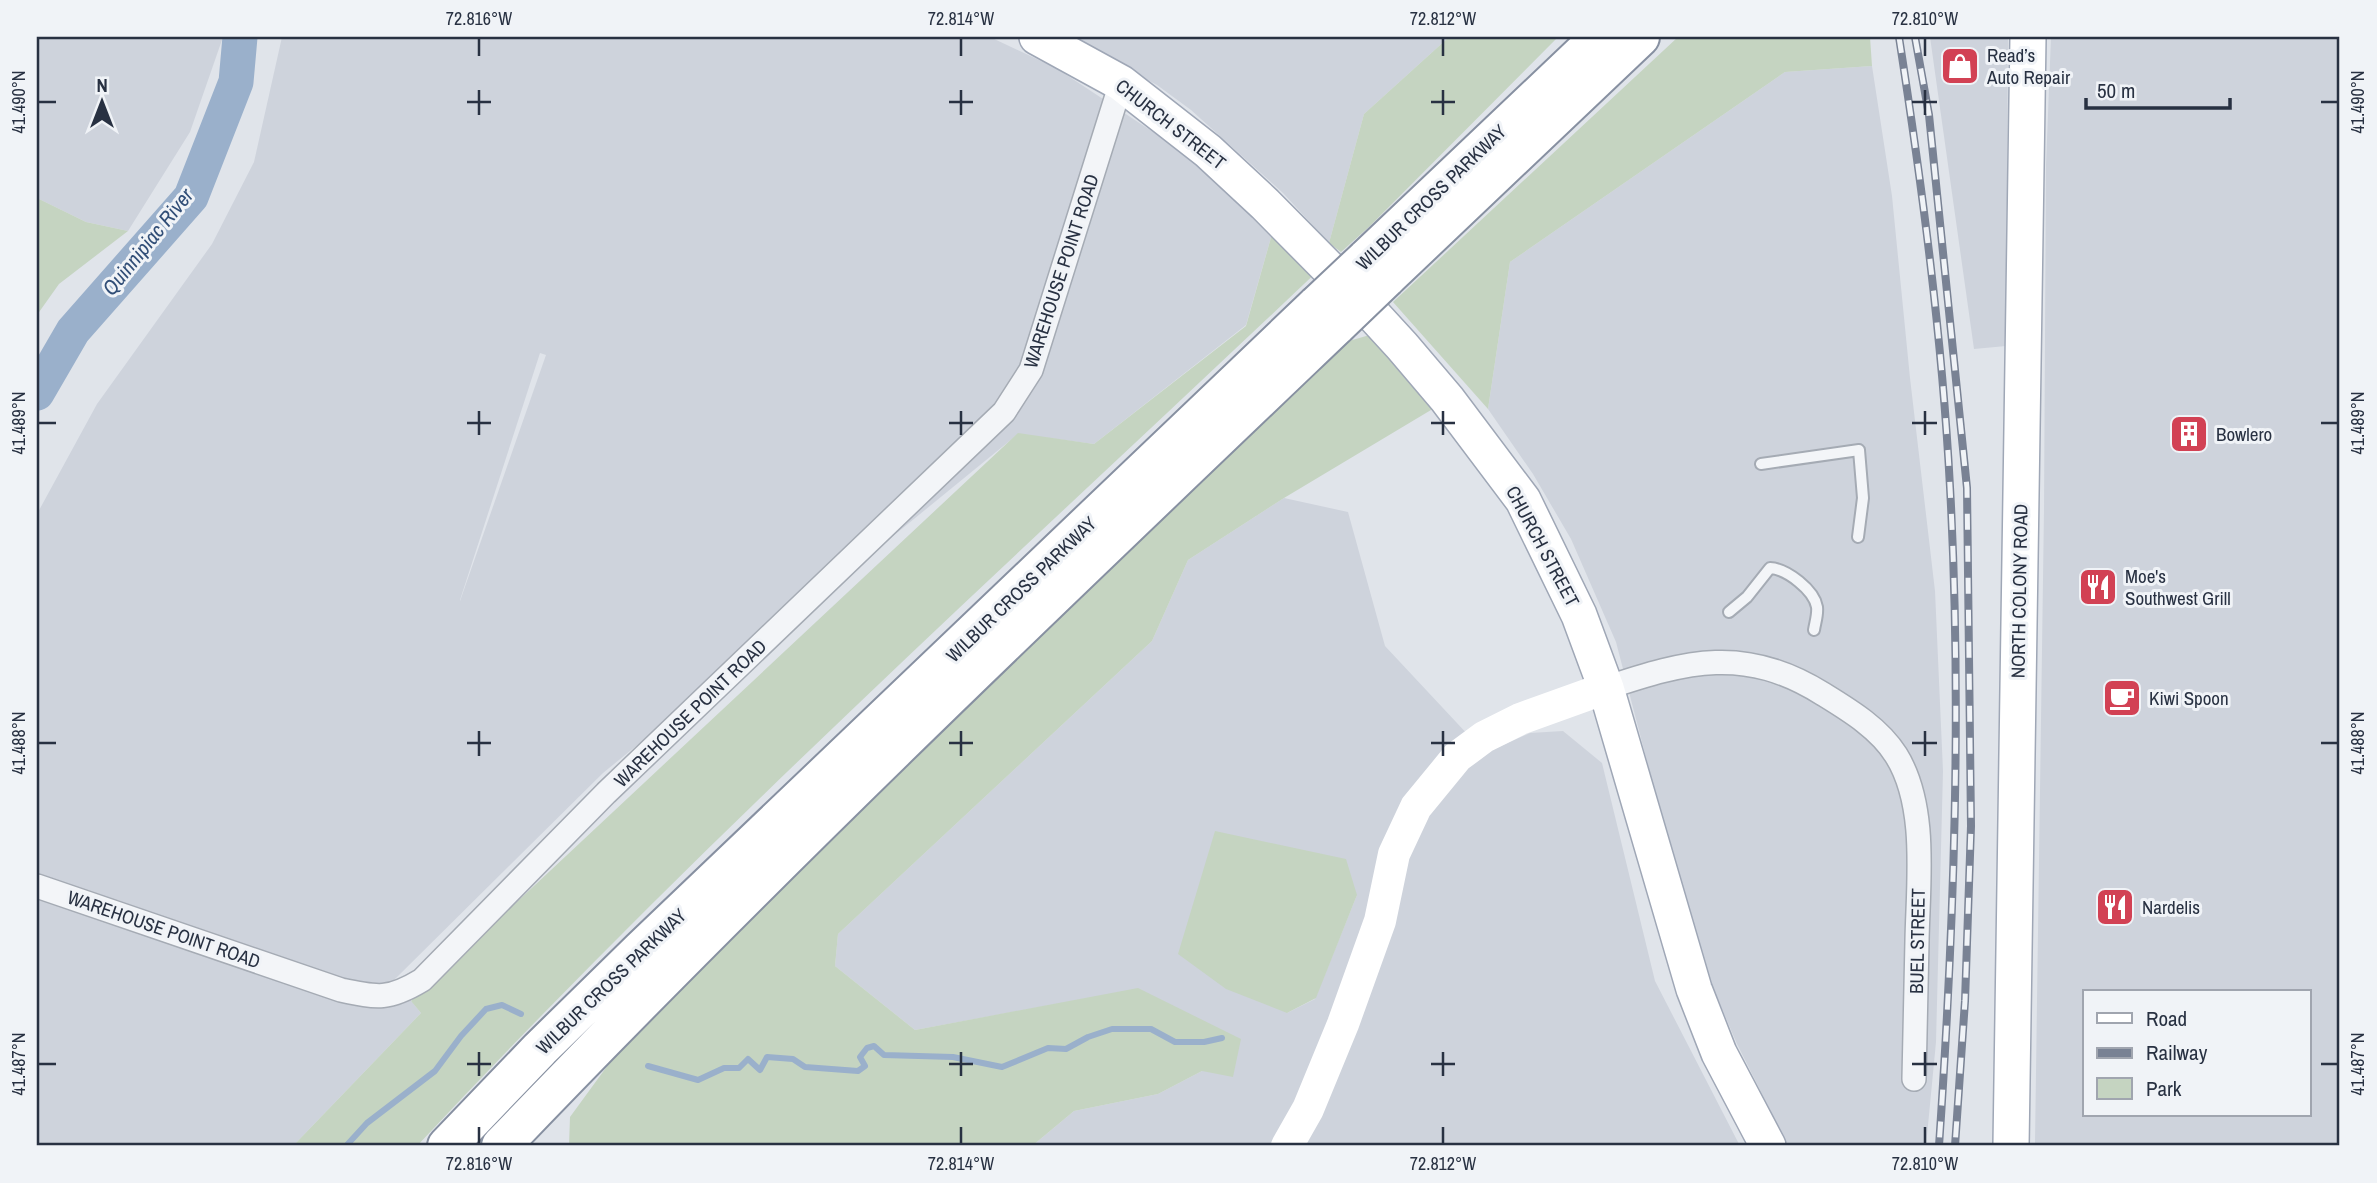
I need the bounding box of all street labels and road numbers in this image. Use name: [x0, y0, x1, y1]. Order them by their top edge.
street label: CHURCH STREET: [1110, 73, 1232, 176]
street label: WILBUR CROSS PARKWAY: [1350, 118, 1512, 276]
street label: WAREHOUSE POINT ROAD: [1017, 171, 1105, 371]
street label: CHURCH STREET: [1500, 481, 1586, 611]
street label: NORTH COLONY ROAD: [2004, 504, 2034, 678]
street label: WILBUR CROSS PARKWAY: [940, 510, 1102, 668]
street label: WAREHOUSE POINT ROAD: [608, 633, 772, 793]
street label: WAREHOUSE POINT ROAD: [64, 884, 264, 974]
street label: BUEL STREET: [1903, 887, 1931, 994]
street label: WILBUR CROSS PARKWAY: [530, 902, 692, 1060]

